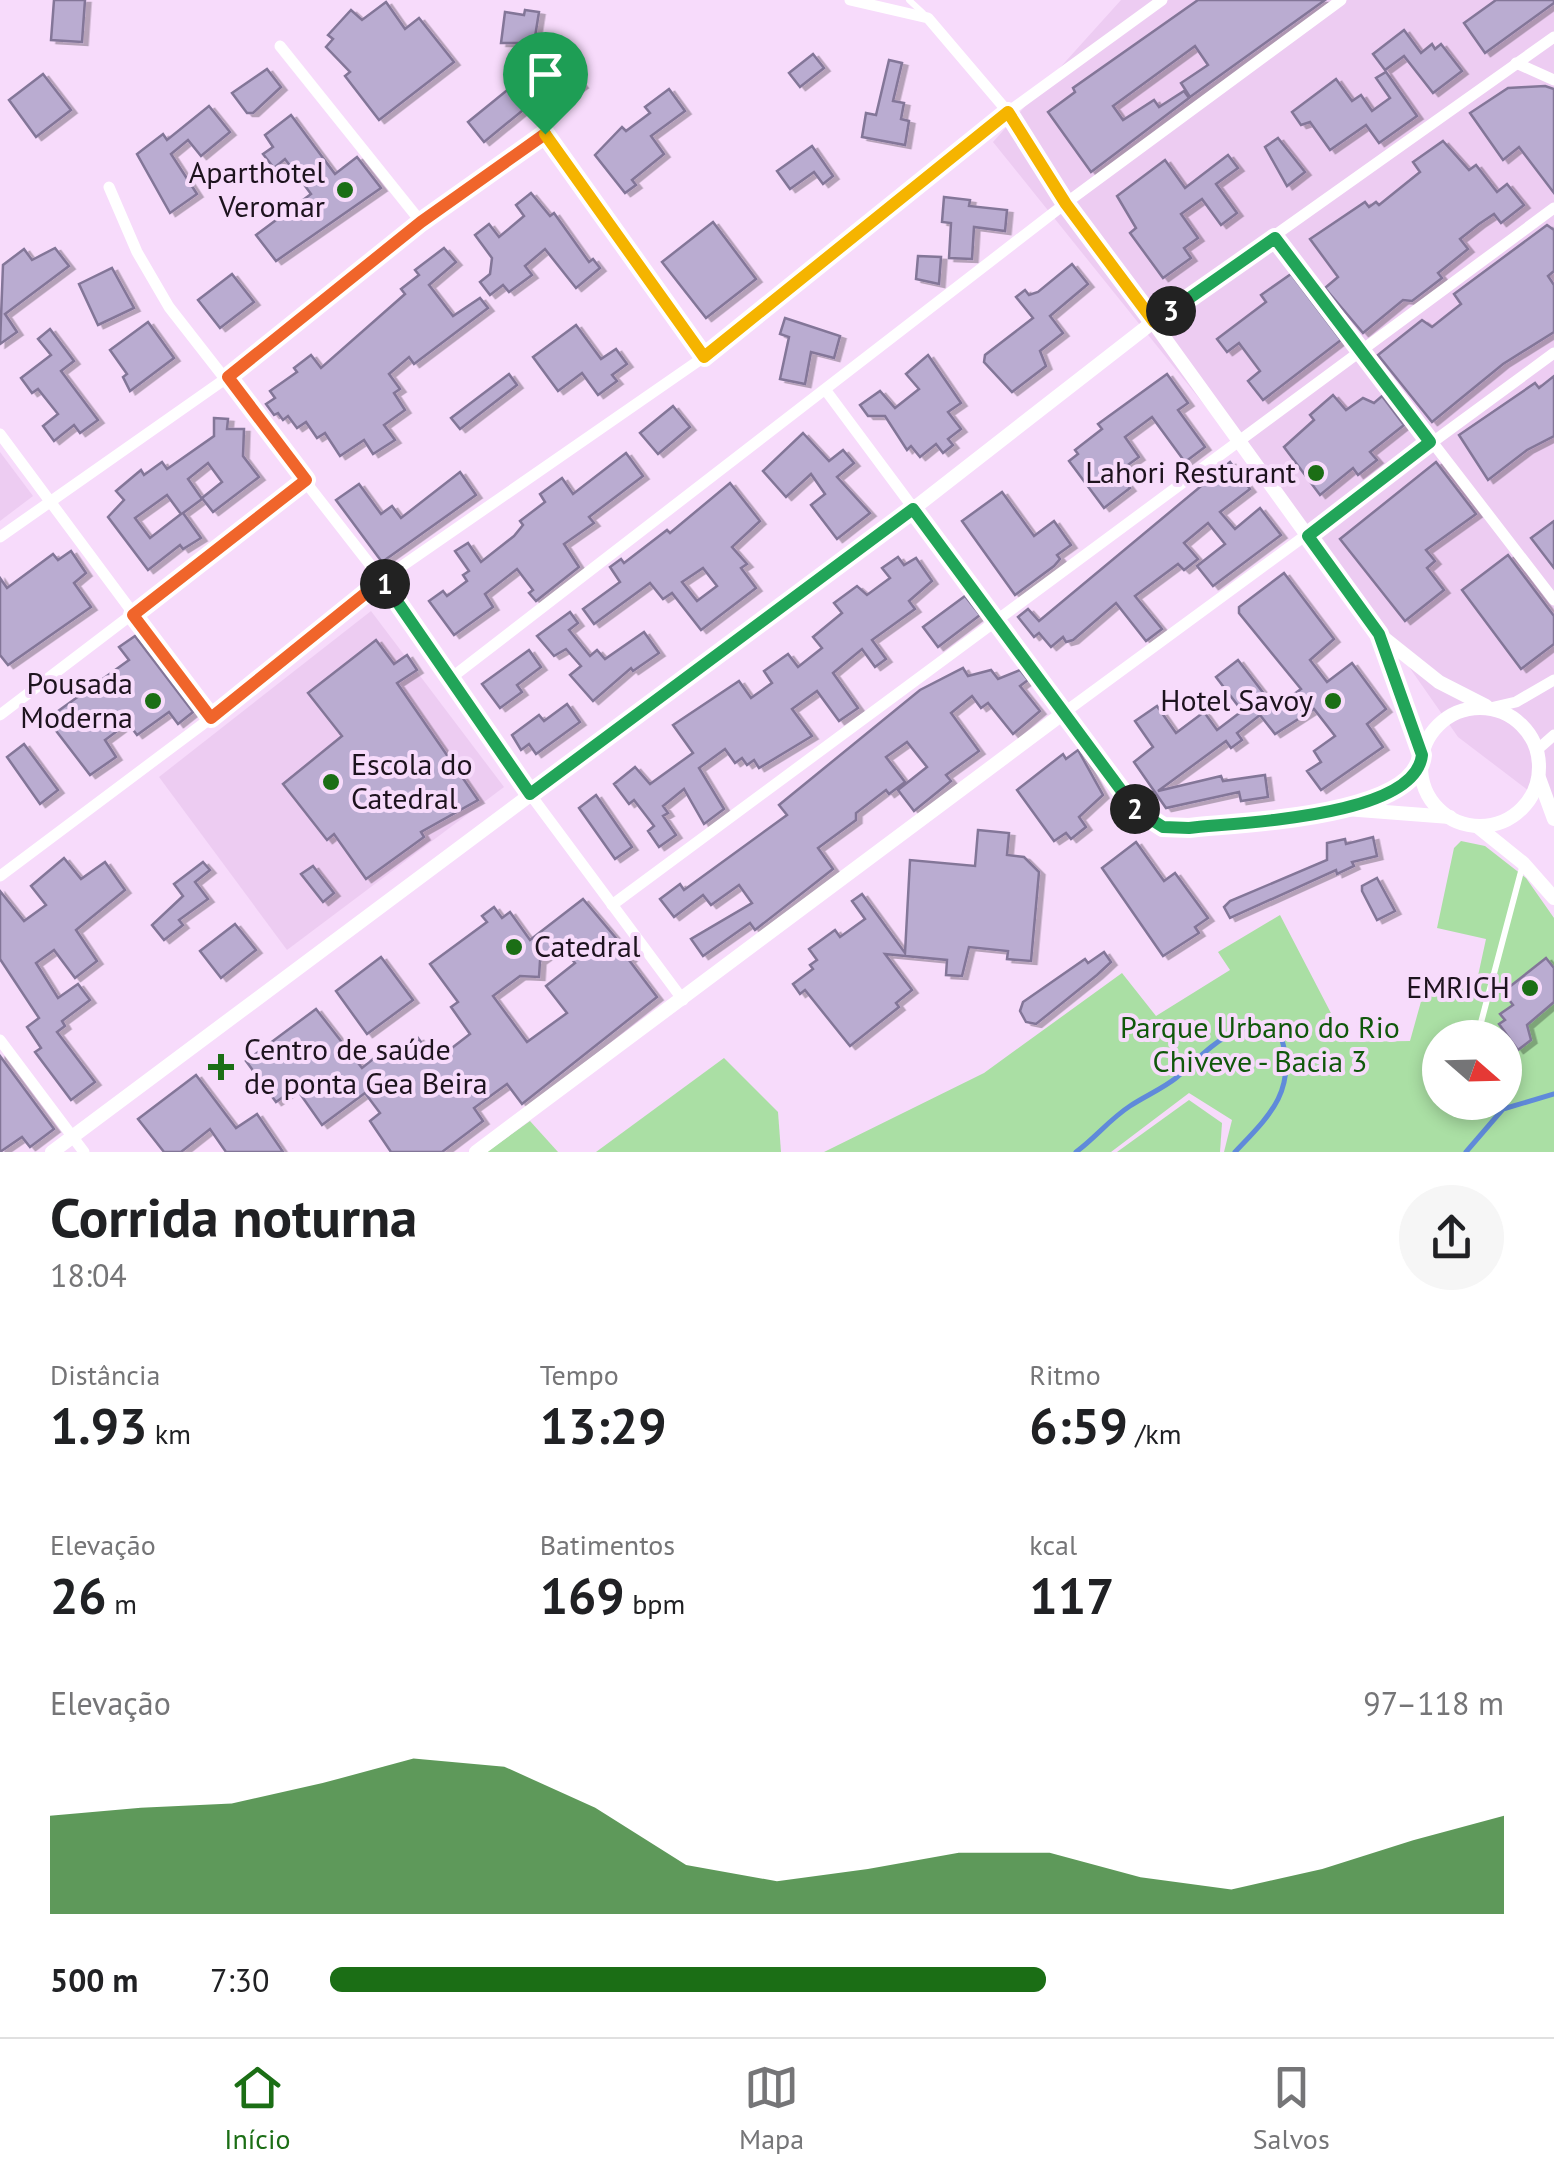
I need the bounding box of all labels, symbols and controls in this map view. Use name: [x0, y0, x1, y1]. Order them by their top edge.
pin: [503, 32, 588, 135]
icon: arrive: [518, 47, 573, 102]
place label: Aparthotel Veromar: [189, 152, 325, 225]
marker: Aparthotel Veromar: [334, 179, 356, 201]
pin: 3: [1146, 286, 1196, 336]
text: 3: [1163, 292, 1179, 329]
place label: Lahori Resturant: [1085, 452, 1296, 491]
marker: Lahori Resturant: [1305, 462, 1327, 484]
pin: 1: [360, 559, 410, 609]
text: 1: [377, 565, 393, 602]
place label: Pousada Moderna: [20, 663, 133, 736]
place label: Hotel Savoy: [1160, 680, 1313, 719]
marker: Pousada Moderna: [142, 690, 164, 712]
marker: Hotel Savoy: [1322, 690, 1344, 712]
place label: Escola do Catedral: [351, 744, 473, 817]
marker: Escola do Catedral: [320, 771, 342, 793]
pin: 2: [1110, 784, 1160, 834]
text: 2: [1127, 790, 1143, 827]
place label: Catedral: [534, 926, 641, 965]
marker: Catedral: [503, 936, 525, 958]
place label: EMRICH: [1406, 967, 1510, 1006]
marker: EMRICH: [1519, 977, 1541, 999]
park label: Parque Urbano do Rio Chiveve - Bacia 3: [1120, 1007, 1400, 1080]
north arrow: [1422, 1020, 1522, 1120]
map controls: [1422, 1020, 1522, 1120]
place label: Centro de saúde de ponta Gea Beira: [244, 1029, 488, 1102]
marker: Centro de saúde de ponta Gea Beira: [208, 1054, 234, 1080]
text: Corrida noturna: [50, 1181, 417, 1252]
button: share: [1399, 1185, 1504, 1290]
text: 18:04: [50, 1254, 127, 1296]
text: Distância: [50, 1356, 160, 1393]
text: Tempo: [540, 1356, 619, 1393]
text: Ritmo: [1029, 1356, 1101, 1393]
text: 1.93: [50, 1393, 147, 1458]
text: 13:29: [540, 1393, 667, 1458]
text: 6:59: [1029, 1393, 1128, 1458]
text: km: [147, 1415, 191, 1452]
text: /km: [1128, 1415, 1181, 1452]
text: Elevação: [50, 1526, 156, 1563]
text: Batimentos: [540, 1526, 675, 1563]
text: kcal: [1029, 1526, 1077, 1563]
text: 26: [50, 1563, 107, 1628]
text: 169: [540, 1563, 625, 1628]
text: 117: [1029, 1563, 1114, 1628]
text: m: [107, 1585, 137, 1622]
text: bpm: [625, 1585, 685, 1622]
text: Elevação: [50, 1682, 171, 1724]
text: 97–118 m: [1363, 1682, 1504, 1724]
text: 500 m: [50, 1959, 138, 2001]
text: 7:30: [210, 1959, 269, 2001]
tab: Início: [224, 2060, 290, 2157]
tab: Mapa: [739, 2060, 804, 2157]
tab: Salvos: [1253, 2060, 1330, 2157]

